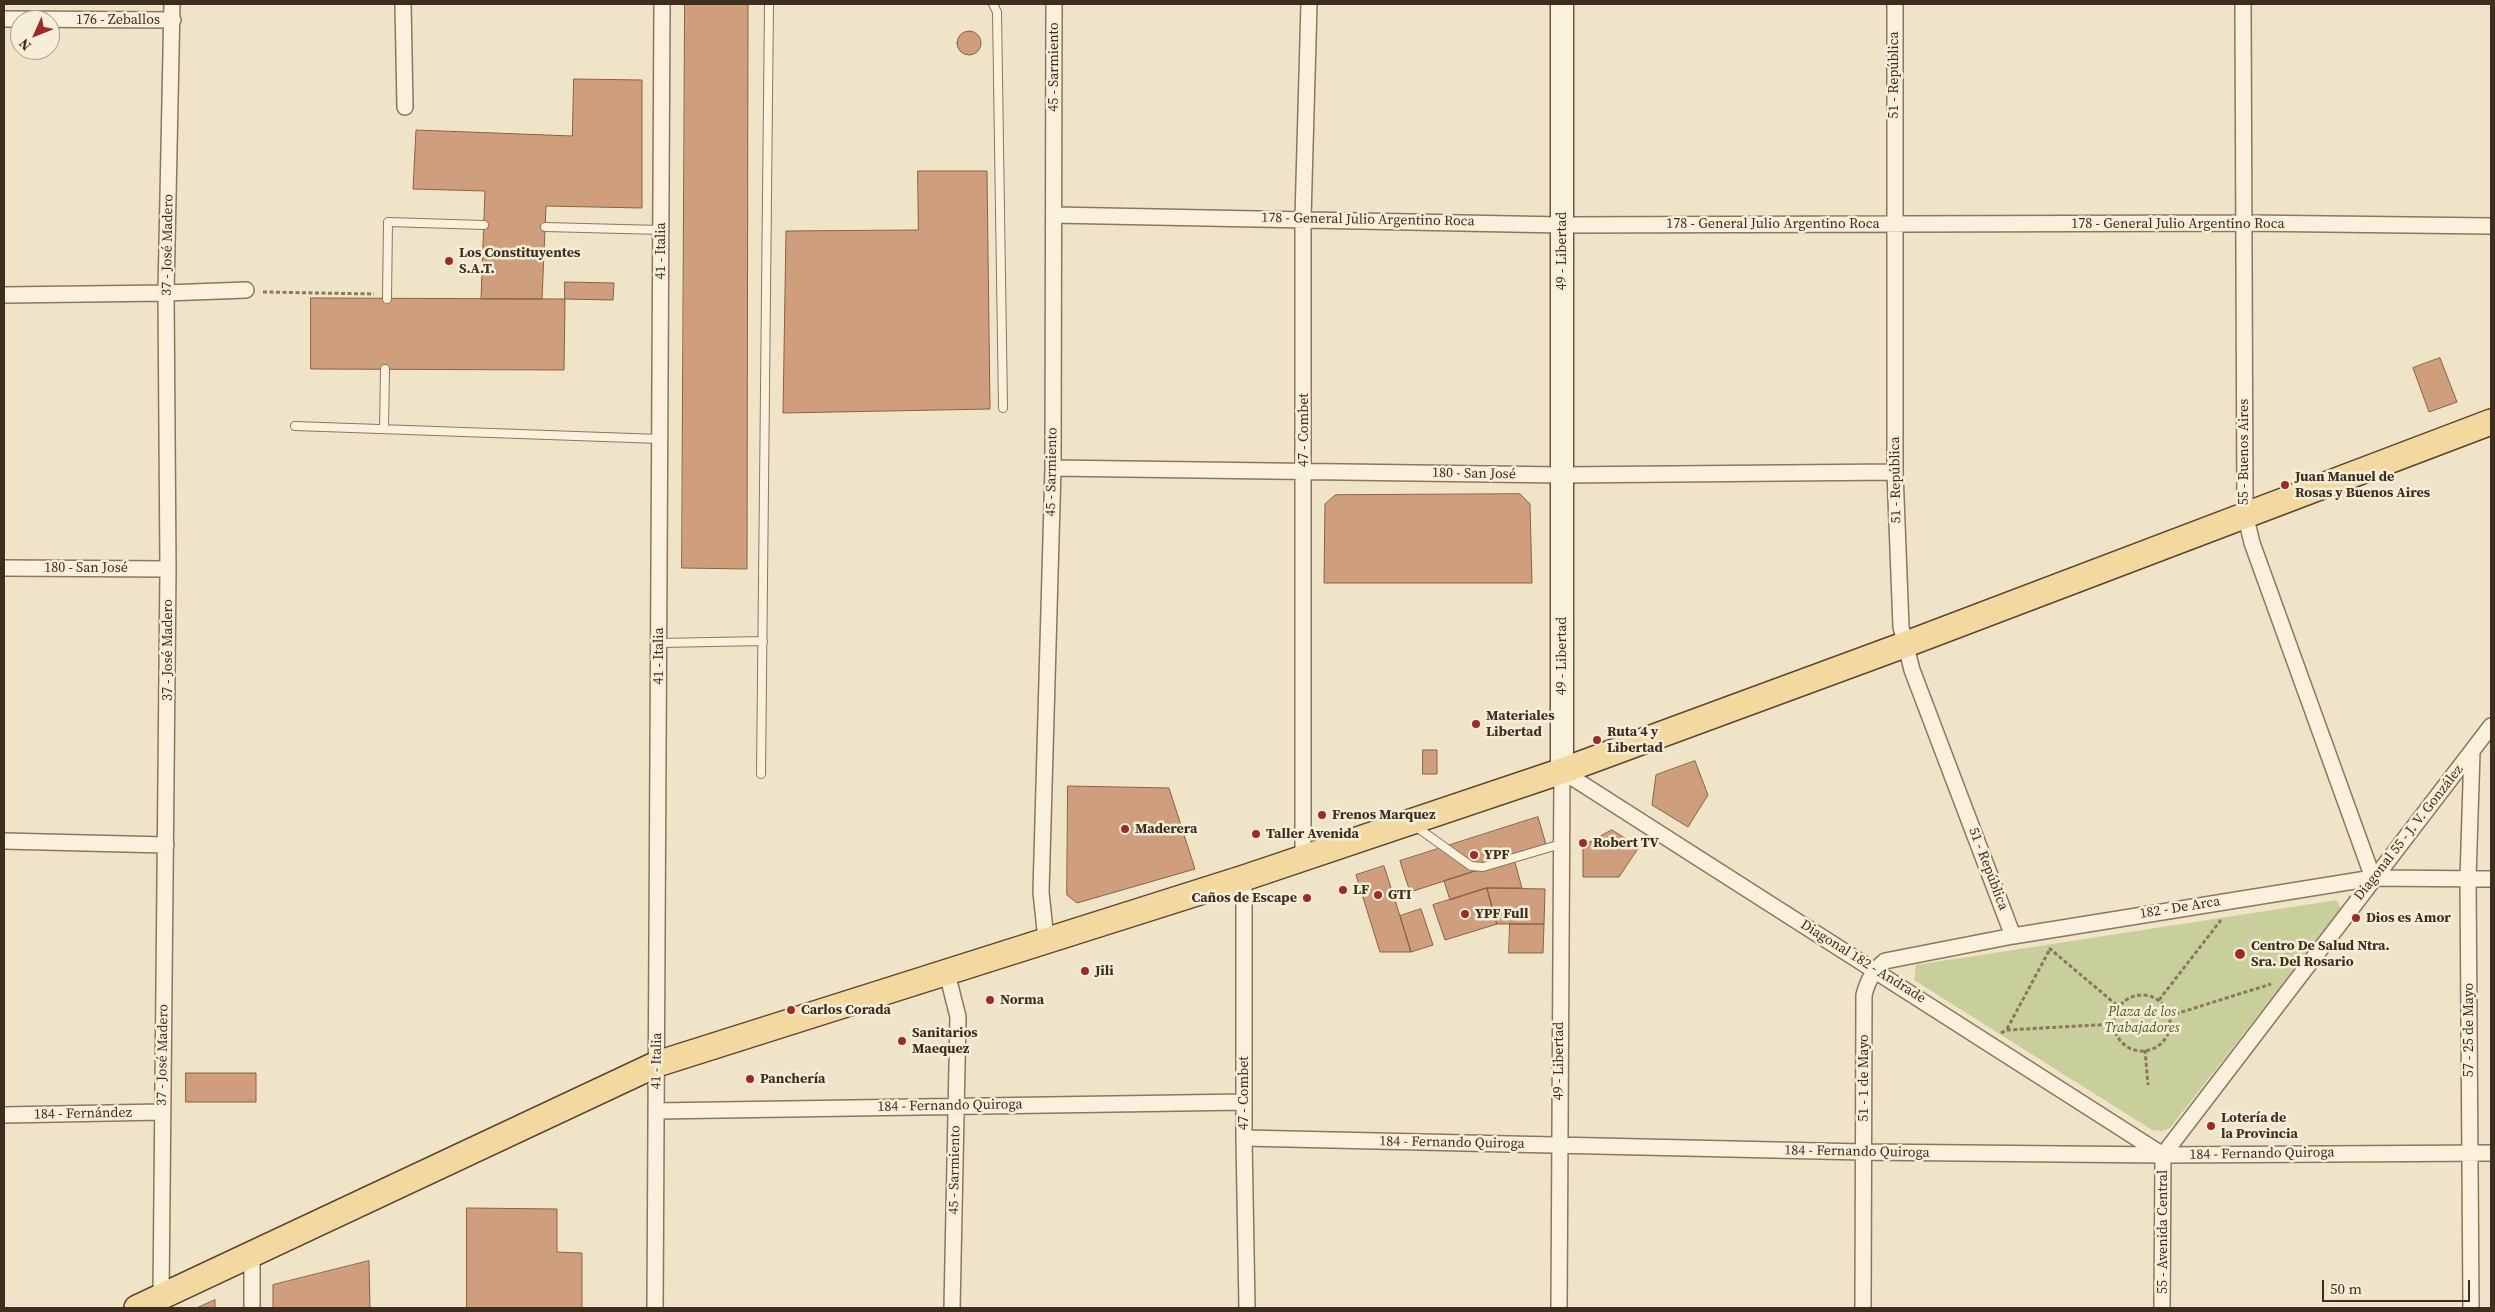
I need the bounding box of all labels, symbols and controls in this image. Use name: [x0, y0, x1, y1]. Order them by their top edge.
north arrow: [10, 10, 60, 60]
street label: 176 - Zeballos: [76, 12, 160, 28]
street label: 45 - Sarmiento: [1046, 22, 1062, 112]
street label: 51 - República: [1886, 31, 1902, 119]
text: N: [14, 34, 36, 55]
street label: 37 - José Madero: [159, 194, 177, 296]
street label: 178 - General Julio Argentino Roca: [1261, 210, 1475, 230]
street label: 49 - Libertad: [1554, 212, 1570, 290]
street label: 178 - General Julio Argentino Roca: [1666, 216, 1880, 232]
street label: 178 - General Julio Argentino Roca: [2071, 216, 2285, 232]
street label: 41 - Italia: [653, 222, 669, 280]
place label: Los Constituyentes S.A.T.: [459, 245, 580, 278]
marker: Los Constituyentes S.A.T.: [443, 255, 455, 267]
street label: 47 - Combet: [1296, 393, 1312, 467]
street label: 55 - Buenos Aires: [2236, 399, 2252, 505]
street label: 45 - Sarmiento: [1043, 427, 1061, 517]
street label: 51 - República: [1887, 436, 1905, 524]
street label: 180 - San José: [1432, 465, 1516, 483]
place label: Juan Manuel de Rosas y Buenos Aires: [2295, 469, 2430, 502]
marker: Juan Manuel de Rosas y Buenos Aires: [2279, 479, 2291, 491]
street label: 180 - San José: [44, 560, 128, 576]
street label: 37 - José Madero: [160, 599, 176, 701]
street label: 49 - Libertad: [1554, 617, 1570, 695]
street label: 41 - Italia: [651, 627, 667, 685]
place label: Materiales Libertad: [1486, 708, 1555, 740]
marker: Materiales Libertad: [1470, 718, 1482, 730]
place label: Ruta 4 y Libertad: [1607, 724, 1663, 756]
marker: Ruta 4 y Libertad: [1591, 734, 1603, 746]
street label: Diagonal 55 - J. V. González: [2351, 762, 2467, 904]
place label: Frenos Marquez: [1332, 807, 1435, 823]
marker: Frenos Marquez: [1316, 809, 1328, 821]
place label: Maderera: [1135, 821, 1197, 837]
marker: Maderera: [1119, 823, 1131, 835]
street label: 51 - República: [1965, 825, 2011, 913]
place label: Taller Avenida: [1266, 826, 1359, 842]
marker: Taller Avenida: [1250, 828, 1262, 840]
place label: Robert TV: [1593, 835, 1659, 851]
marker: Robert TV: [1577, 837, 1589, 849]
place label: YPF: [1484, 847, 1509, 863]
marker: YPF: [1468, 849, 1480, 861]
place label: LF: [1353, 882, 1369, 898]
marker: LF: [1337, 884, 1349, 896]
place label: GTI: [1388, 887, 1411, 903]
marker: GTI: [1372, 889, 1384, 901]
place label: Caños de Escape: [1191, 890, 1297, 906]
marker: Caños de Escape: [1301, 892, 1313, 904]
street label: 182 - De Arca: [2139, 893, 2221, 923]
place label: YPF Full: [1475, 906, 1528, 922]
marker: YPF Full: [1459, 908, 1471, 920]
place label: Dios es Amor: [2366, 910, 2451, 926]
marker: Dios es Amor: [2350, 912, 2362, 924]
street label: Diagonal 182 - Andrade: [1797, 917, 1929, 1007]
place label: Centro De Salud Ntra. Sra. Del Rosario: [2251, 938, 2390, 970]
marker: Centro De Salud Ntra. Sra. Del Rosario: [2233, 947, 2247, 961]
place label: Jili: [1095, 963, 1114, 979]
marker: Jili: [1079, 965, 1091, 977]
street label: 57 - 25 de Mayo: [2461, 983, 2477, 1077]
place label: Norma: [1000, 992, 1044, 1008]
marker: Norma: [984, 994, 996, 1006]
place label: Carlos Corada: [801, 1002, 891, 1018]
street label: 37 - José Madero: [154, 1004, 172, 1106]
marker: Carlos Corada: [785, 1004, 797, 1016]
park label: Plaza de los Trabajadores: [2105, 1004, 2179, 1036]
street label: 49 - Libertad: [1551, 1022, 1567, 1100]
place label: Sanitarios Maequez: [912, 1025, 978, 1058]
street label: 41 - Italia: [648, 1032, 666, 1090]
street label: 51 - 1 de Mayo: [1856, 1034, 1872, 1122]
marker: Sanitarios Maequez: [896, 1035, 908, 1047]
street label: 47 - Combet: [1236, 1056, 1252, 1130]
place label: Panchería: [760, 1071, 826, 1087]
marker: Panchería: [744, 1073, 756, 1085]
street label: 184 - Fernando Quiroga: [877, 1096, 1023, 1116]
street label: 184 - Fernández: [34, 1105, 132, 1123]
place label: Lotería de la Provincia: [2221, 1110, 2298, 1142]
marker: Lotería de la Provincia: [2205, 1120, 2217, 1132]
street label: 45 - Sarmiento: [946, 1125, 964, 1215]
street label: 184 - Fernando Quiroga: [1379, 1133, 1525, 1153]
street label: 184 - Fernando Quiroga: [1784, 1142, 1930, 1162]
street label: 184 - Fernando Quiroga: [2189, 1144, 2335, 1164]
street label: 55 - Avenida Central: [2155, 1170, 2171, 1294]
scale bar: [2325, 1270, 2472, 1302]
text: 50 m: [2330, 1278, 2362, 1299]

